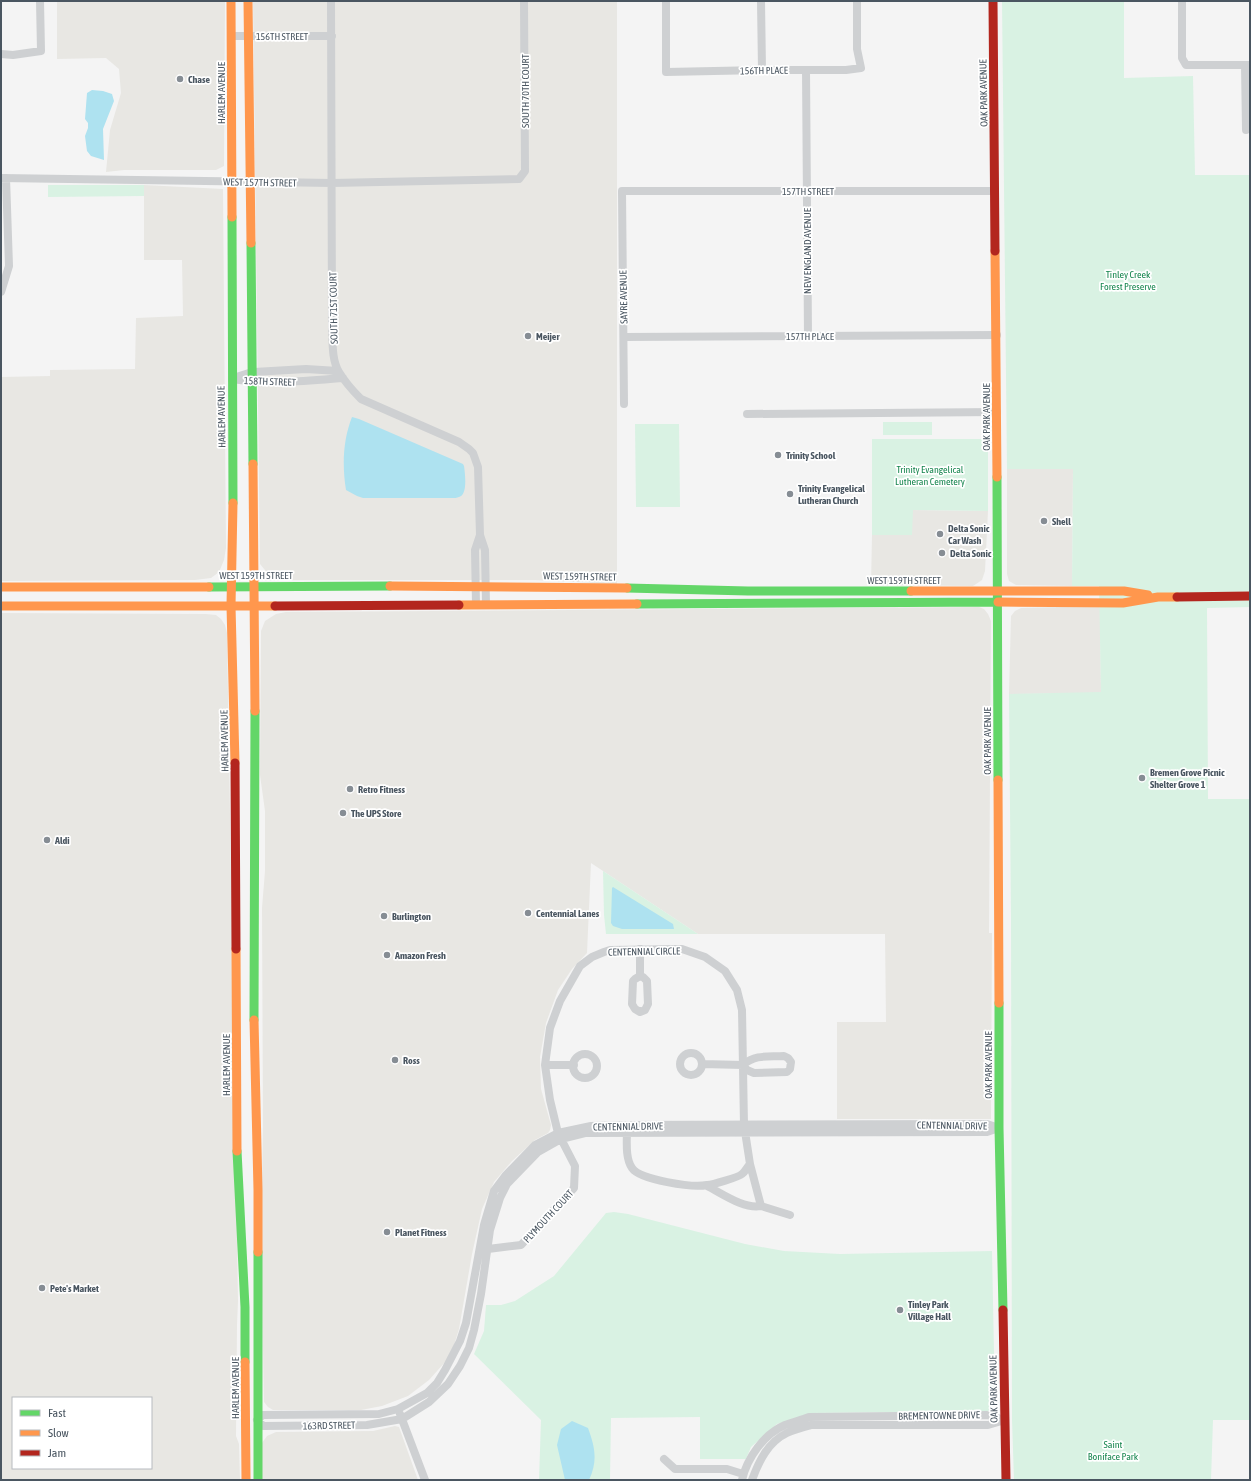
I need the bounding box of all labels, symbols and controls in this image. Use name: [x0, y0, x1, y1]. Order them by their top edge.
street label: 156TH STREET: [256, 31, 309, 42]
street label: SOUTH 70TH COURT: [520, 53, 531, 128]
street label: OAK PARK AVENUE: [977, 58, 990, 127]
street label: HARLEM AVENUE: [216, 61, 227, 124]
street label: 156TH PLACE: [740, 65, 789, 76]
marker: Chase: [175, 74, 185, 84]
place label: Chase: [188, 74, 211, 85]
street label: WEST 157TH STREET: [223, 176, 298, 189]
street label: 157TH STREET: [782, 186, 835, 197]
street label: NEW ENGLAND AVENUE: [802, 207, 813, 294]
street label: SAYRE AVENUE: [618, 269, 629, 324]
park label: Tinley Creek Forest Preserve: [1100, 269, 1156, 292]
street label: SOUTH 71ST COURT: [327, 271, 340, 344]
marker: Meijer: [523, 331, 533, 341]
place label: Meijer: [536, 331, 560, 342]
street label: 157TH PLACE: [786, 331, 835, 342]
street label: 158TH STREET: [244, 375, 297, 388]
street label: OAK PARK AVENUE: [981, 382, 992, 451]
street label: HARLEM AVENUE: [215, 385, 228, 448]
marker: Trinity School: [773, 450, 783, 460]
place label: Trinity School: [786, 450, 836, 461]
park label: Trinity Evangelical Lutheran Cemetery: [895, 464, 965, 487]
place label: Trinity Evangelical Lutheran Church: [798, 483, 865, 506]
marker: Trinity Evangelical Lutheran Church: [785, 489, 795, 499]
marker: Shell: [1039, 516, 1049, 526]
place label: Shell: [1052, 516, 1071, 527]
place label: Delta Sonic Car Wash: [948, 523, 990, 546]
marker: Delta Sonic Car Wash: [935, 529, 945, 539]
marker: Delta Sonic: [937, 548, 947, 558]
place label: Delta Sonic: [950, 548, 992, 559]
street label: WEST 159TH STREET: [219, 570, 293, 581]
street label: WEST 159TH STREET: [543, 570, 618, 583]
street label: WEST 159TH STREET: [867, 575, 941, 586]
street label: OAK PARK AVENUE: [982, 706, 993, 775]
street label: HARLEM AVENUE: [218, 709, 231, 772]
place label: Bremen Grove Picnic Shelter Grove 1: [1150, 767, 1225, 790]
marker: Bremen Grove Picnic Shelter Grove 1: [1137, 773, 1147, 783]
marker: Retro Fitness: [345, 784, 355, 794]
place label: Retro Fitness: [358, 784, 406, 795]
marker: The UPS Store: [338, 808, 348, 818]
place label: The UPS Store: [351, 808, 402, 819]
marker: Aldi: [42, 835, 52, 845]
place label: Aldi: [54, 835, 70, 846]
marker: Centennial Lanes: [523, 908, 533, 918]
place label: Centennial Lanes: [536, 908, 600, 919]
marker: Burlington: [379, 911, 389, 921]
place label: Burlington: [392, 911, 431, 922]
street label: CENTENNIAL CIRCLE: [608, 945, 681, 958]
marker: Amazon Fresh: [382, 950, 392, 960]
place label: Amazon Fresh: [394, 950, 446, 961]
street label: OAK PARK AVENUE: [983, 1030, 994, 1099]
street label: HARLEM AVENUE: [221, 1033, 232, 1096]
marker: Ross: [390, 1055, 400, 1065]
place label: Ross: [403, 1055, 420, 1066]
street label: CENTENNIAL DRIVE: [917, 1119, 988, 1132]
street label: CENTENNIAL DRIVE: [593, 1120, 664, 1133]
street label: PLYMOUTH COURT: [521, 1187, 576, 1245]
marker: Planet Fitness: [382, 1227, 392, 1237]
place label: Planet Fitness: [395, 1227, 447, 1238]
marker: Pete's Market: [37, 1283, 47, 1293]
place label: Pete's Market: [50, 1283, 99, 1294]
place label: Tinley Park Village Hall: [907, 1299, 951, 1322]
marker: Tinley Park Village Hall: [895, 1305, 905, 1315]
street label: OAK PARK AVENUE: [987, 1354, 1000, 1423]
street label: HARLEM AVENUE: [230, 1356, 241, 1419]
legend: [12, 1397, 152, 1469]
text: Fast: [48, 1406, 66, 1420]
street label: BREMENTOWNE DRIVE: [898, 1409, 981, 1422]
street label: 163RD STREET: [303, 1420, 356, 1431]
text: Slow: [48, 1426, 69, 1440]
park label: Saint Boniface Park: [1088, 1439, 1139, 1462]
text: Jam: [48, 1446, 66, 1460]

